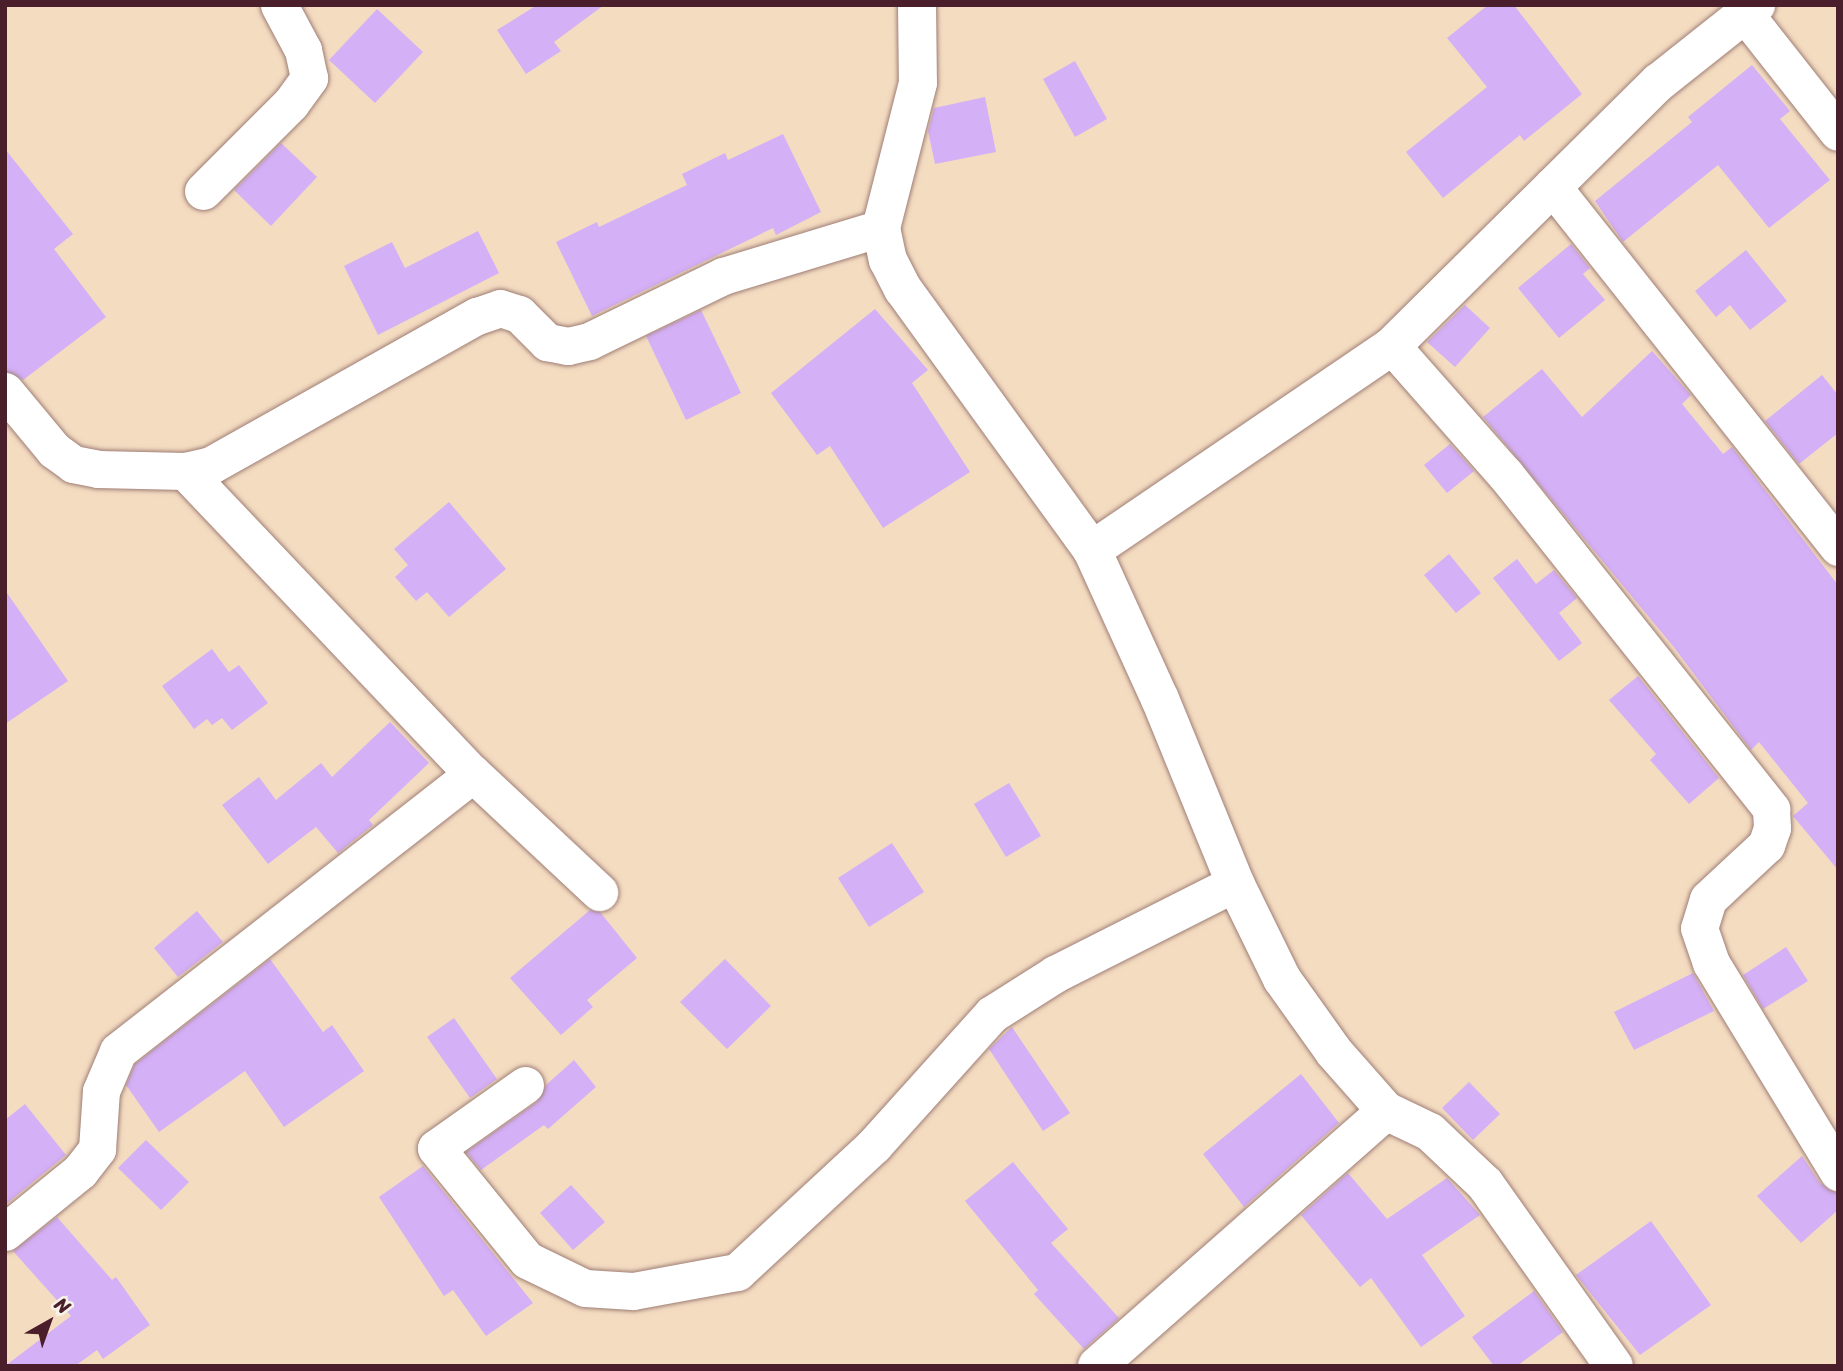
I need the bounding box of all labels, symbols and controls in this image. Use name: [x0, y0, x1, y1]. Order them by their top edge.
north arrow: [14, 1287, 84, 1357]
text: N: [47, 1289, 78, 1322]

